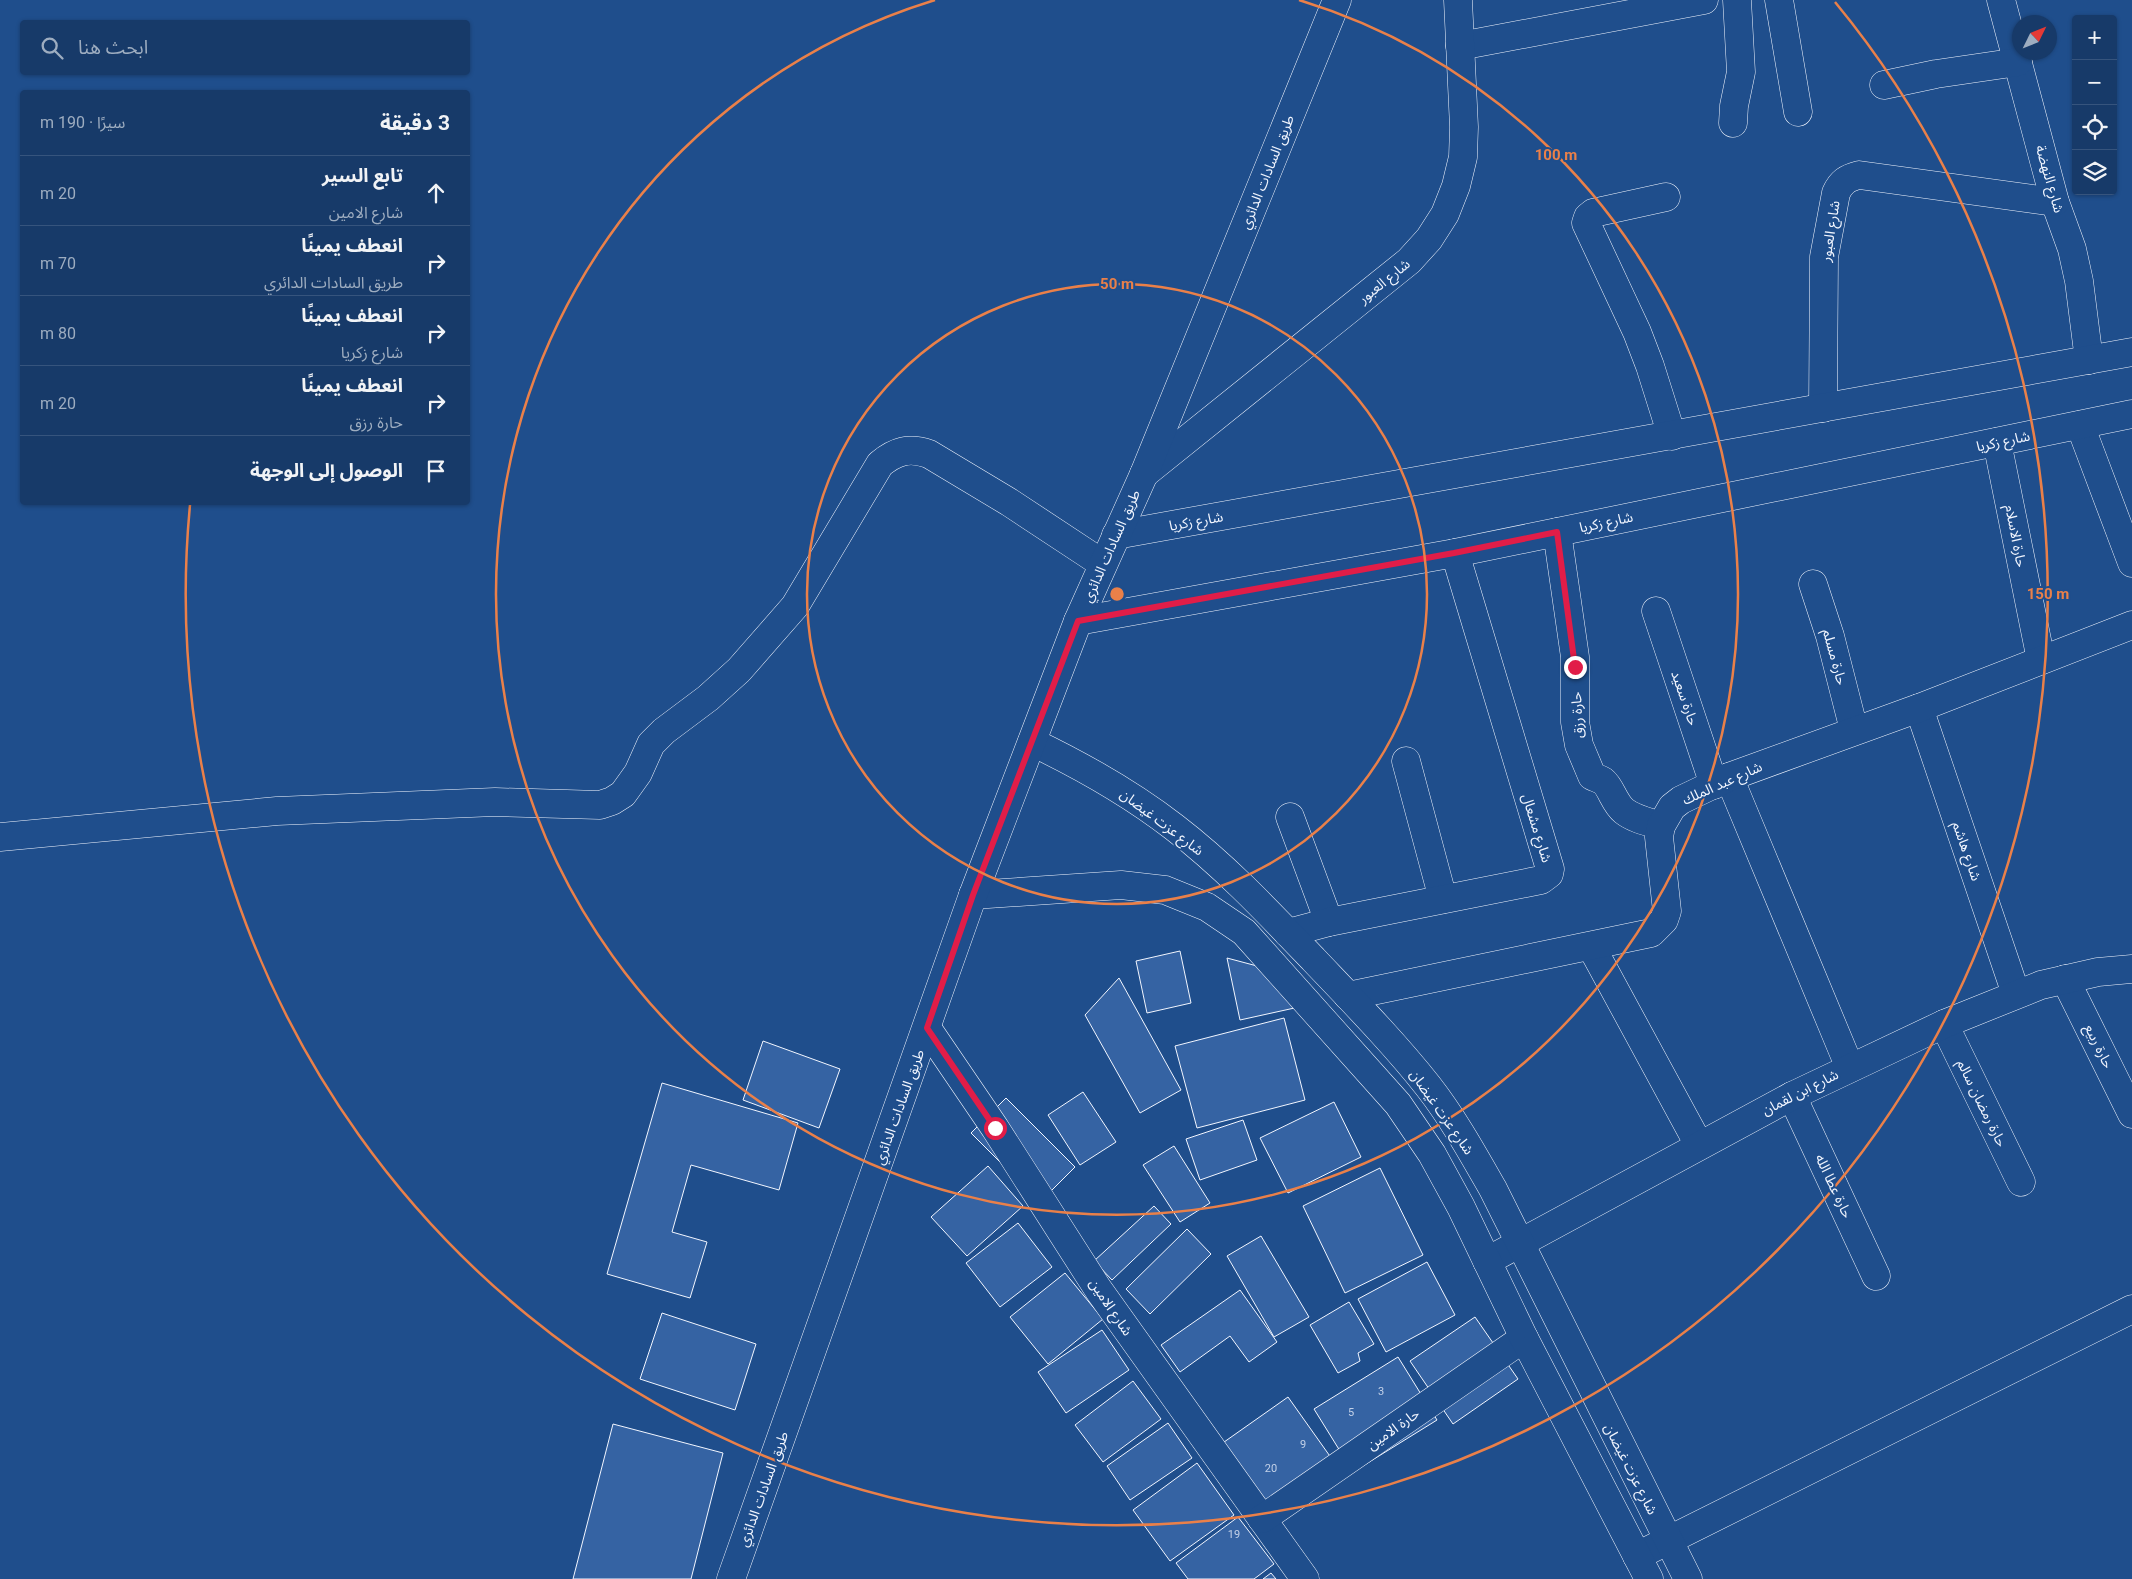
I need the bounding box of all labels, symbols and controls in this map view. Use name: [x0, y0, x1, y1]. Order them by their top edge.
north arrow: [2012, 15, 2057, 60]
map controls: [2072, 15, 2117, 195]
button: +: [2072, 15, 2117, 60]
search box: [20, 20, 470, 75]
icon: search: [38, 34, 66, 62]
text: ابحث هنا: [78, 36, 148, 59]
button: −: [2072, 60, 2117, 105]
button: locate: [2072, 105, 2117, 150]
text: 3 دقيقة: [380, 111, 450, 135]
text: سيرًا · 190 m: [40, 113, 125, 132]
street label: طريق السادات الدائري: [1237, 113, 1300, 233]
street label: شارع النهضة: [2030, 143, 2067, 216]
text: 100 m: [1535, 146, 1577, 164]
button: layers: [2072, 150, 2117, 195]
text: تابع السير: [322, 164, 403, 187]
icon: ahead: [422, 179, 450, 207]
text: 20 m: [40, 184, 76, 203]
street label: شارع العبور: [1817, 199, 1846, 264]
text: شارع الامين: [329, 203, 403, 222]
text: انعطف يمينًا: [301, 234, 403, 257]
icon: right: [422, 249, 450, 277]
text: 70 m: [40, 254, 76, 273]
street label: شارع العبور: [1354, 255, 1415, 310]
text: طريق السادات الدائري: [264, 273, 403, 292]
text: 50 m: [1100, 275, 1134, 293]
text: انعطف يمينًا: [301, 304, 403, 327]
icon: right: [422, 319, 450, 347]
text: 80 m: [40, 324, 76, 343]
text: شارع زكريا: [341, 343, 403, 362]
text: انعطف يمينًا: [301, 374, 403, 397]
icon: right: [422, 389, 450, 417]
text: 20 m: [40, 394, 76, 413]
text: حارة رزق: [350, 413, 403, 432]
street label: شارع زكريا: [1975, 428, 2032, 457]
icon: arrive: [422, 457, 450, 485]
text: الوصول إلى الوجهة: [250, 459, 403, 482]
street label: طريق السادات الدائري: [1079, 487, 1146, 606]
street label: حارة الاسلام: [1999, 503, 2030, 569]
street label: شارع زكريا: [1168, 508, 1225, 537]
street label: شارع زكريا: [1578, 509, 1635, 538]
centre of rings: [1108, 585, 1126, 603]
text: 150 m: [2027, 585, 2069, 603]
street label: حارة مسلم: [1817, 627, 1850, 688]
route end: [1564, 656, 1587, 679]
street label: حارة سعيد: [1667, 668, 1702, 728]
street label: حارة رزق: [1568, 691, 1587, 739]
street label: شارع عبد الملك: [1680, 758, 1766, 810]
street label: شارع عزت غيضان: [1115, 786, 1207, 861]
street label: شارع مشعال: [1516, 792, 1555, 865]
street label: شارع هاشم: [1947, 819, 1985, 884]
street label: حارة ربيع: [2079, 1021, 2117, 1072]
street label: طريق السادات الدائري: [871, 1047, 930, 1168]
street label: حارة رمضان سالم: [1951, 1057, 2010, 1150]
street label: شارع عزت غيضان: [1404, 1066, 1477, 1159]
street label: شارع ابن لقمان: [1759, 1066, 1842, 1121]
route start: [984, 1117, 1007, 1140]
street label: حارة عطا الله: [1811, 1152, 1856, 1221]
street label: شارع الامين: [1084, 1276, 1136, 1340]
house number: 3: [1378, 1385, 1384, 1398]
street label: حارة الامين: [1364, 1405, 1423, 1454]
house number: 5: [1348, 1406, 1354, 1419]
street label: شارع عزت غيضان: [1599, 1421, 1661, 1519]
street label: طريق السادات الدائري: [735, 1429, 794, 1550]
house number: 9: [1300, 1438, 1306, 1451]
house number: 20: [1265, 1462, 1277, 1475]
house number: 19: [1228, 1528, 1240, 1541]

